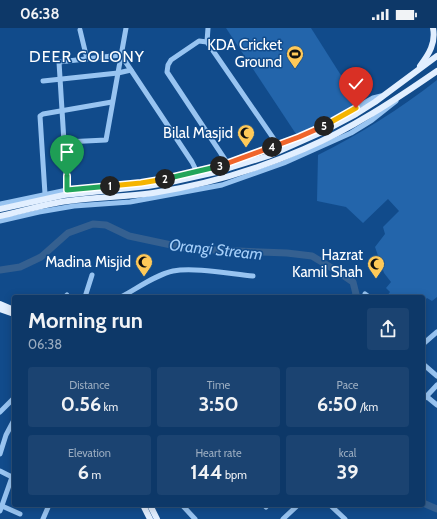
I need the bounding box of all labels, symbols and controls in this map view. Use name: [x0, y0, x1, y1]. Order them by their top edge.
text: 06:38: [20, 5, 60, 23]
place label: KDA Cricket Ground: [207, 36, 282, 71]
sports icon: KDA Cricket Ground: [285, 44, 305, 69]
district label: DEER COLONY: [29, 47, 145, 66]
pin: [339, 67, 373, 108]
icon: check: [345, 73, 367, 95]
pin: 5: [314, 116, 334, 136]
text: 5: [321, 119, 327, 133]
mosque icon: Bilal Masjid: [236, 123, 256, 148]
place label: Bilal Masjid: [163, 124, 233, 142]
pin: [50, 135, 84, 176]
pin: 4: [262, 137, 282, 157]
text: 4: [269, 140, 275, 154]
icon: arrive: [56, 141, 78, 163]
pin: 3: [210, 156, 230, 176]
text: 3: [217, 159, 223, 173]
pin: 2: [155, 169, 175, 189]
text: 2: [162, 172, 168, 186]
pin: 1: [100, 176, 120, 196]
text: 1: [108, 179, 112, 193]
water label: Orangi Stream: [168, 235, 264, 264]
place label: Hazrat Kamil Shah: [292, 246, 363, 281]
mosque icon: Madina Misjid: [134, 252, 154, 277]
place label: Madina Misjid: [45, 253, 131, 271]
mosque icon: Hazrat Kamil Shah: [366, 254, 386, 279]
text: Morning run: [28, 307, 143, 334]
button: share: [367, 308, 409, 350]
text: 06:38: [28, 336, 62, 352]
text: Distance: [69, 378, 110, 392]
text: Time: [207, 378, 230, 392]
text: Pace: [337, 378, 358, 392]
text: 0.56: [61, 392, 101, 416]
text: 3:50: [198, 392, 239, 416]
text: 6:50: [317, 392, 357, 416]
text: km: [101, 400, 118, 414]
text: /km: [357, 400, 378, 414]
text: Elevation: [68, 446, 111, 460]
text: Heart rate: [195, 446, 242, 460]
text: kcal: [339, 446, 356, 460]
text: 6: [78, 460, 89, 484]
text: 144: [190, 460, 222, 484]
text: 39: [336, 460, 359, 484]
text: m: [89, 468, 101, 482]
text: bpm: [222, 468, 247, 482]

